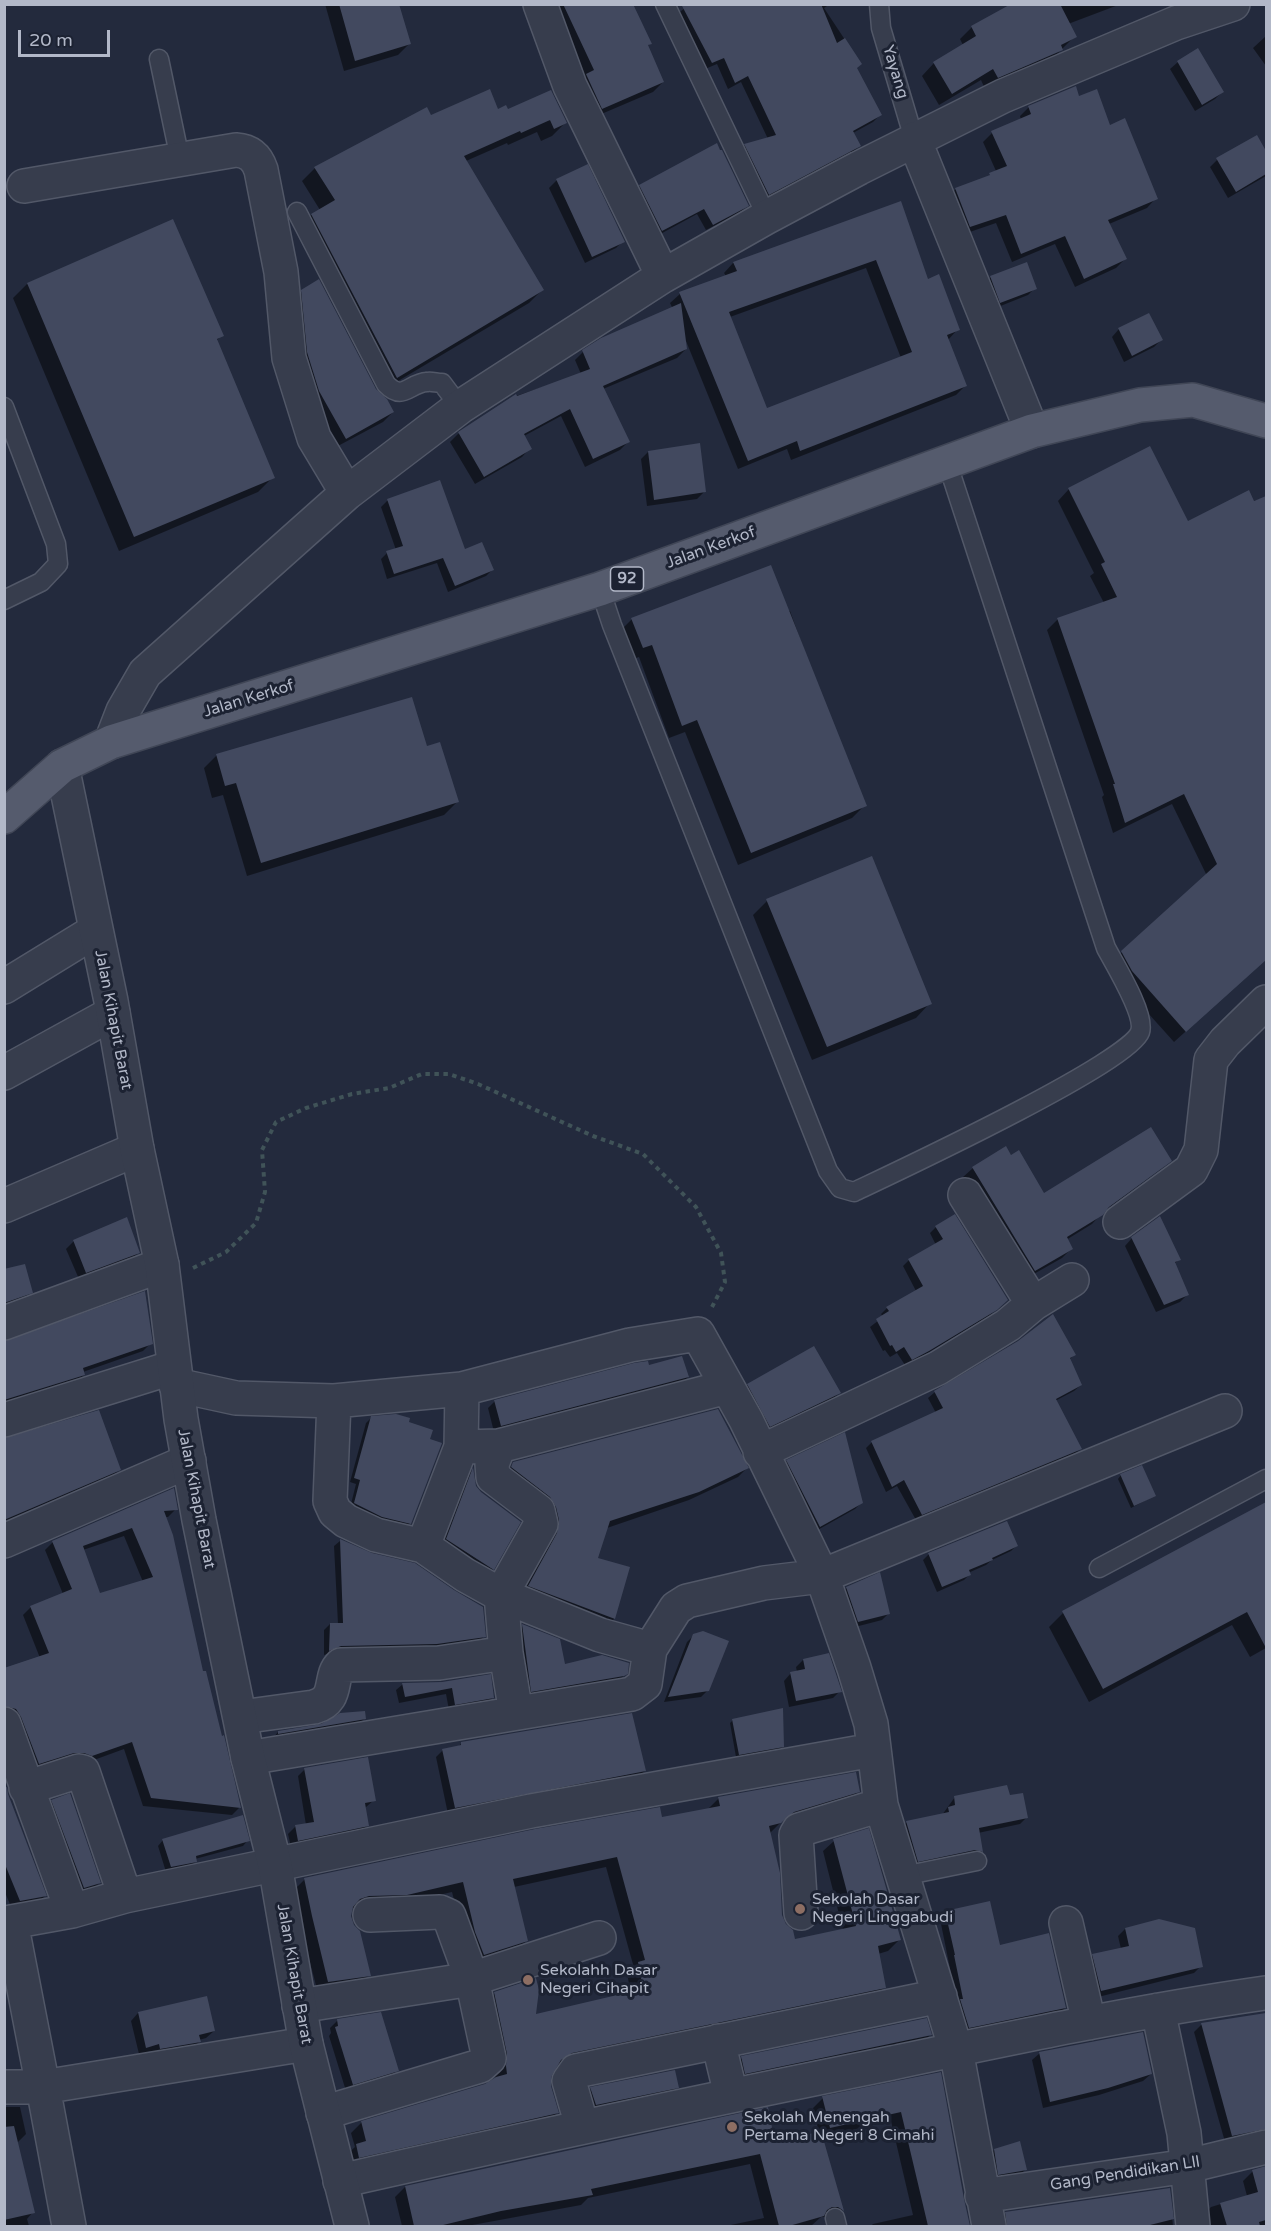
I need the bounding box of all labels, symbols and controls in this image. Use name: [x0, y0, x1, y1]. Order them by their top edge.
scale bar: [21, 18, 112, 56]
text: 20 m: [29, 29, 73, 51]
street label: Yayang: [878, 43, 912, 101]
street label: Jalan Kerkof: [664, 523, 758, 573]
road number: 92: [610, 567, 644, 591]
street label: Jalan Kerkof: [201, 676, 297, 722]
street label: Jalan Kihapit Barat: [90, 948, 136, 1092]
street label: Jalan Kihapit Barat: [173, 1427, 219, 1571]
place label: Sekolah Dasar Negeri Linggabudi: [812, 1890, 953, 1928]
street label: Jalan Kihapit Barat: [272, 1902, 316, 2046]
marker: Sekolah Dasar Negeri Linggabudi: [793, 1902, 807, 1916]
place label: Sekolahh Dasar Negeri Cihapit: [540, 1961, 657, 1999]
marker: Sekolahh Dasar Negeri Cihapit: [521, 1973, 535, 1987]
place label: Sekolah Menengah Pertama Negeri 8 Cimahi: [744, 2108, 934, 2146]
marker: Sekolah Menengah Pertama Negeri 8 Cimahi: [725, 2120, 739, 2134]
street label: Gang Pendidikan Lll: [1049, 2153, 1201, 2195]

